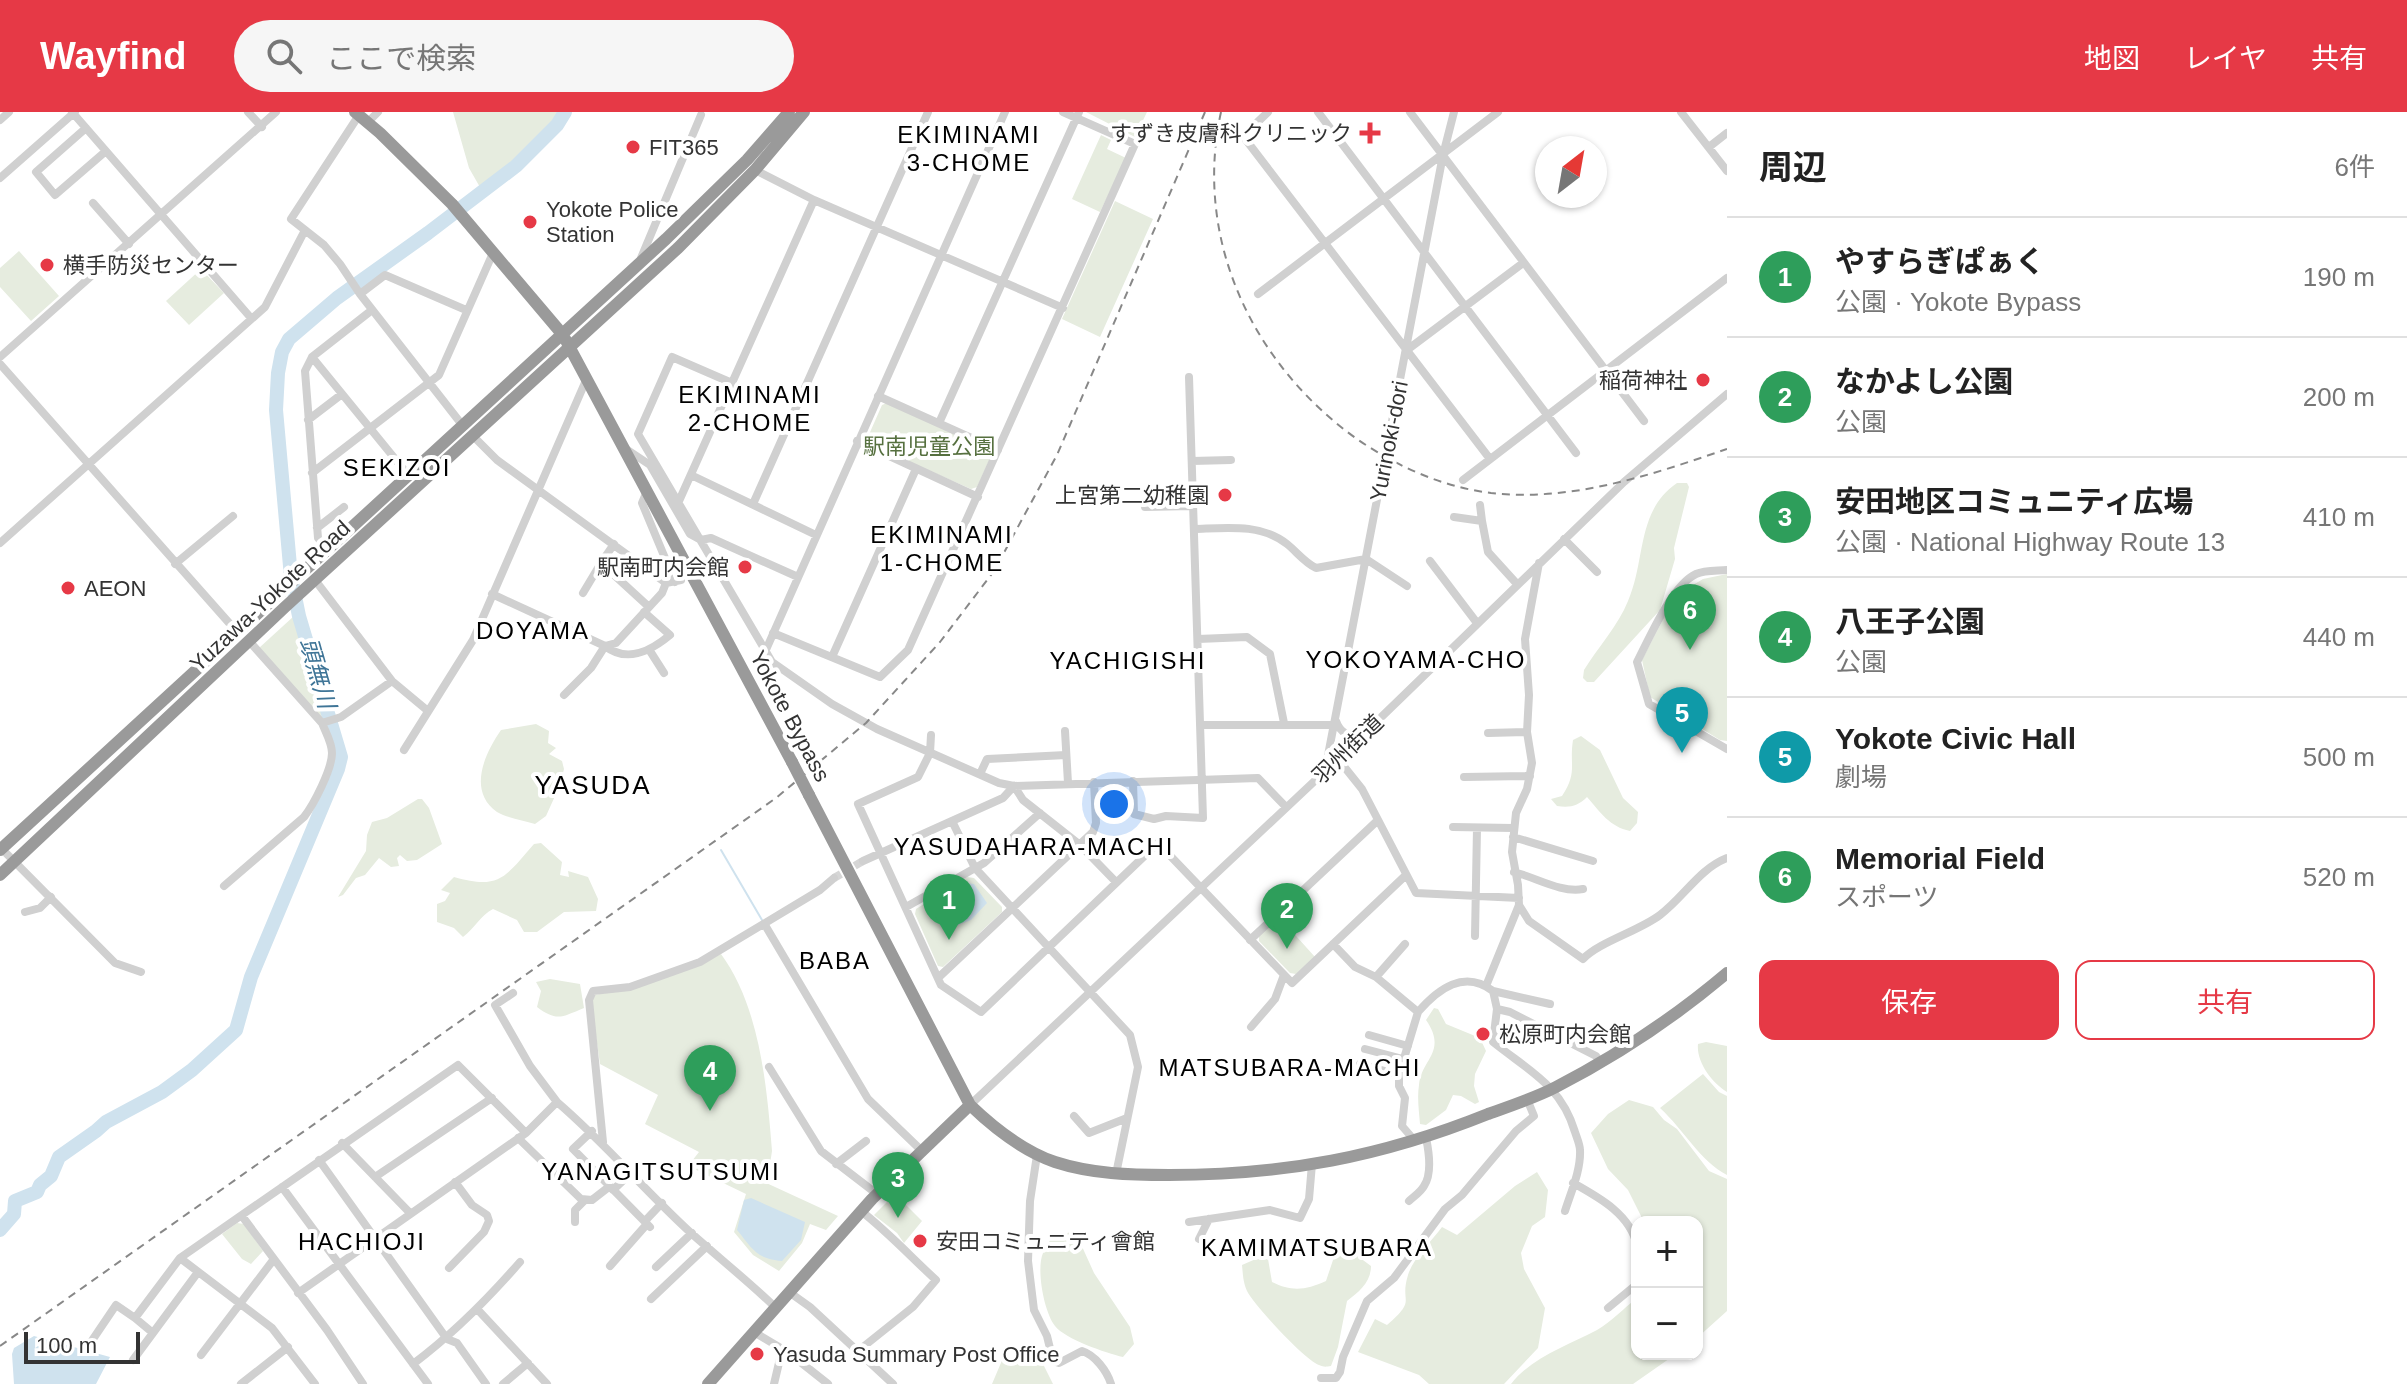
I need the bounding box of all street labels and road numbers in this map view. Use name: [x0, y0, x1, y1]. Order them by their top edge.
street label: Yurinoki-dori: [1365, 379, 1413, 503]
street label: Yuzawa-Yokote Road: [185, 515, 355, 677]
street label: Yokote Bypass: [745, 646, 835, 786]
street label: 羽州街道: [1308, 709, 1388, 789]

